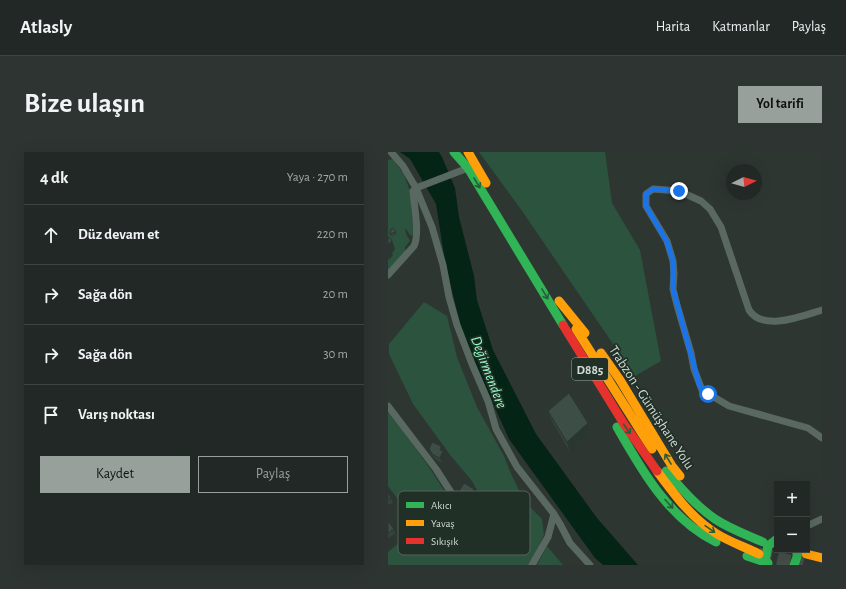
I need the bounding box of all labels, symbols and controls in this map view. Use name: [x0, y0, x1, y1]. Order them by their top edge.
text: Atlasly: [20, 18, 72, 37]
text: Harita: [656, 20, 690, 34]
text: Katmanlar: [712, 20, 770, 34]
text: Paylaş: [792, 20, 826, 34]
button: Yol tarifi: [738, 86, 822, 123]
text: Bize ulaşın: [24, 90, 145, 118]
north arrow: [726, 164, 762, 200]
text: 4 dk: [40, 169, 68, 186]
text: Yaya · 270 m: [287, 171, 348, 184]
one-way arrow: [473, 177, 481, 189]
route end: [670, 182, 688, 200]
icon: ahead: [40, 224, 62, 246]
text: Düz devam et: [78, 227, 159, 242]
text: 220 m: [317, 228, 348, 241]
icon: right: [40, 284, 62, 306]
text: Sağa dön: [78, 287, 132, 302]
text: 20 m: [323, 288, 348, 301]
one-way arrow: [541, 288, 549, 299]
water label: Değirmendere: [468, 334, 509, 411]
street label: Trabzon - Gümüşhane Yolu: [606, 343, 696, 472]
icon: right: [40, 344, 62, 366]
text: Sağa dön: [78, 347, 132, 362]
text: 30 m: [323, 348, 348, 361]
road number: D885: [572, 358, 608, 380]
route start: [699, 385, 717, 403]
icon: arrive: [40, 404, 62, 426]
text: Varış noktası: [78, 407, 155, 422]
one-way arrow: [623, 423, 632, 434]
one-way arrow: [664, 454, 672, 465]
button: Kaydet: [40, 456, 190, 493]
button: Paylaş: [198, 456, 348, 493]
map controls: [774, 481, 810, 553]
button: +: [774, 481, 810, 517]
legend: [398, 491, 530, 555]
one-way arrow: [664, 499, 673, 510]
text: Akıcı: [431, 500, 452, 511]
button: −: [774, 517, 810, 553]
text: Yavaş: [431, 518, 455, 529]
one-way arrow: [704, 525, 715, 533]
text: Sıkışık: [431, 536, 458, 547]

